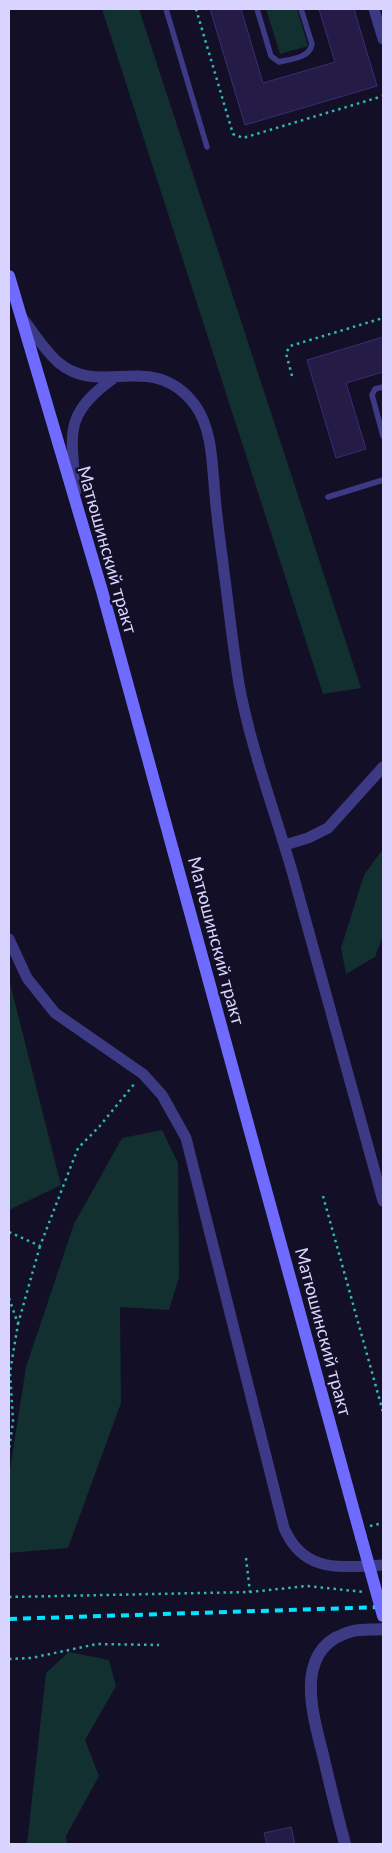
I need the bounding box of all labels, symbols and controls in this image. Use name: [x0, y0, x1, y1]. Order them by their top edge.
street label: Матюшинский тракт: [73, 463, 142, 636]
street label: Матюшинский тракт: [184, 854, 250, 1027]
street label: Матюшинский тракт: [291, 1245, 357, 1418]

